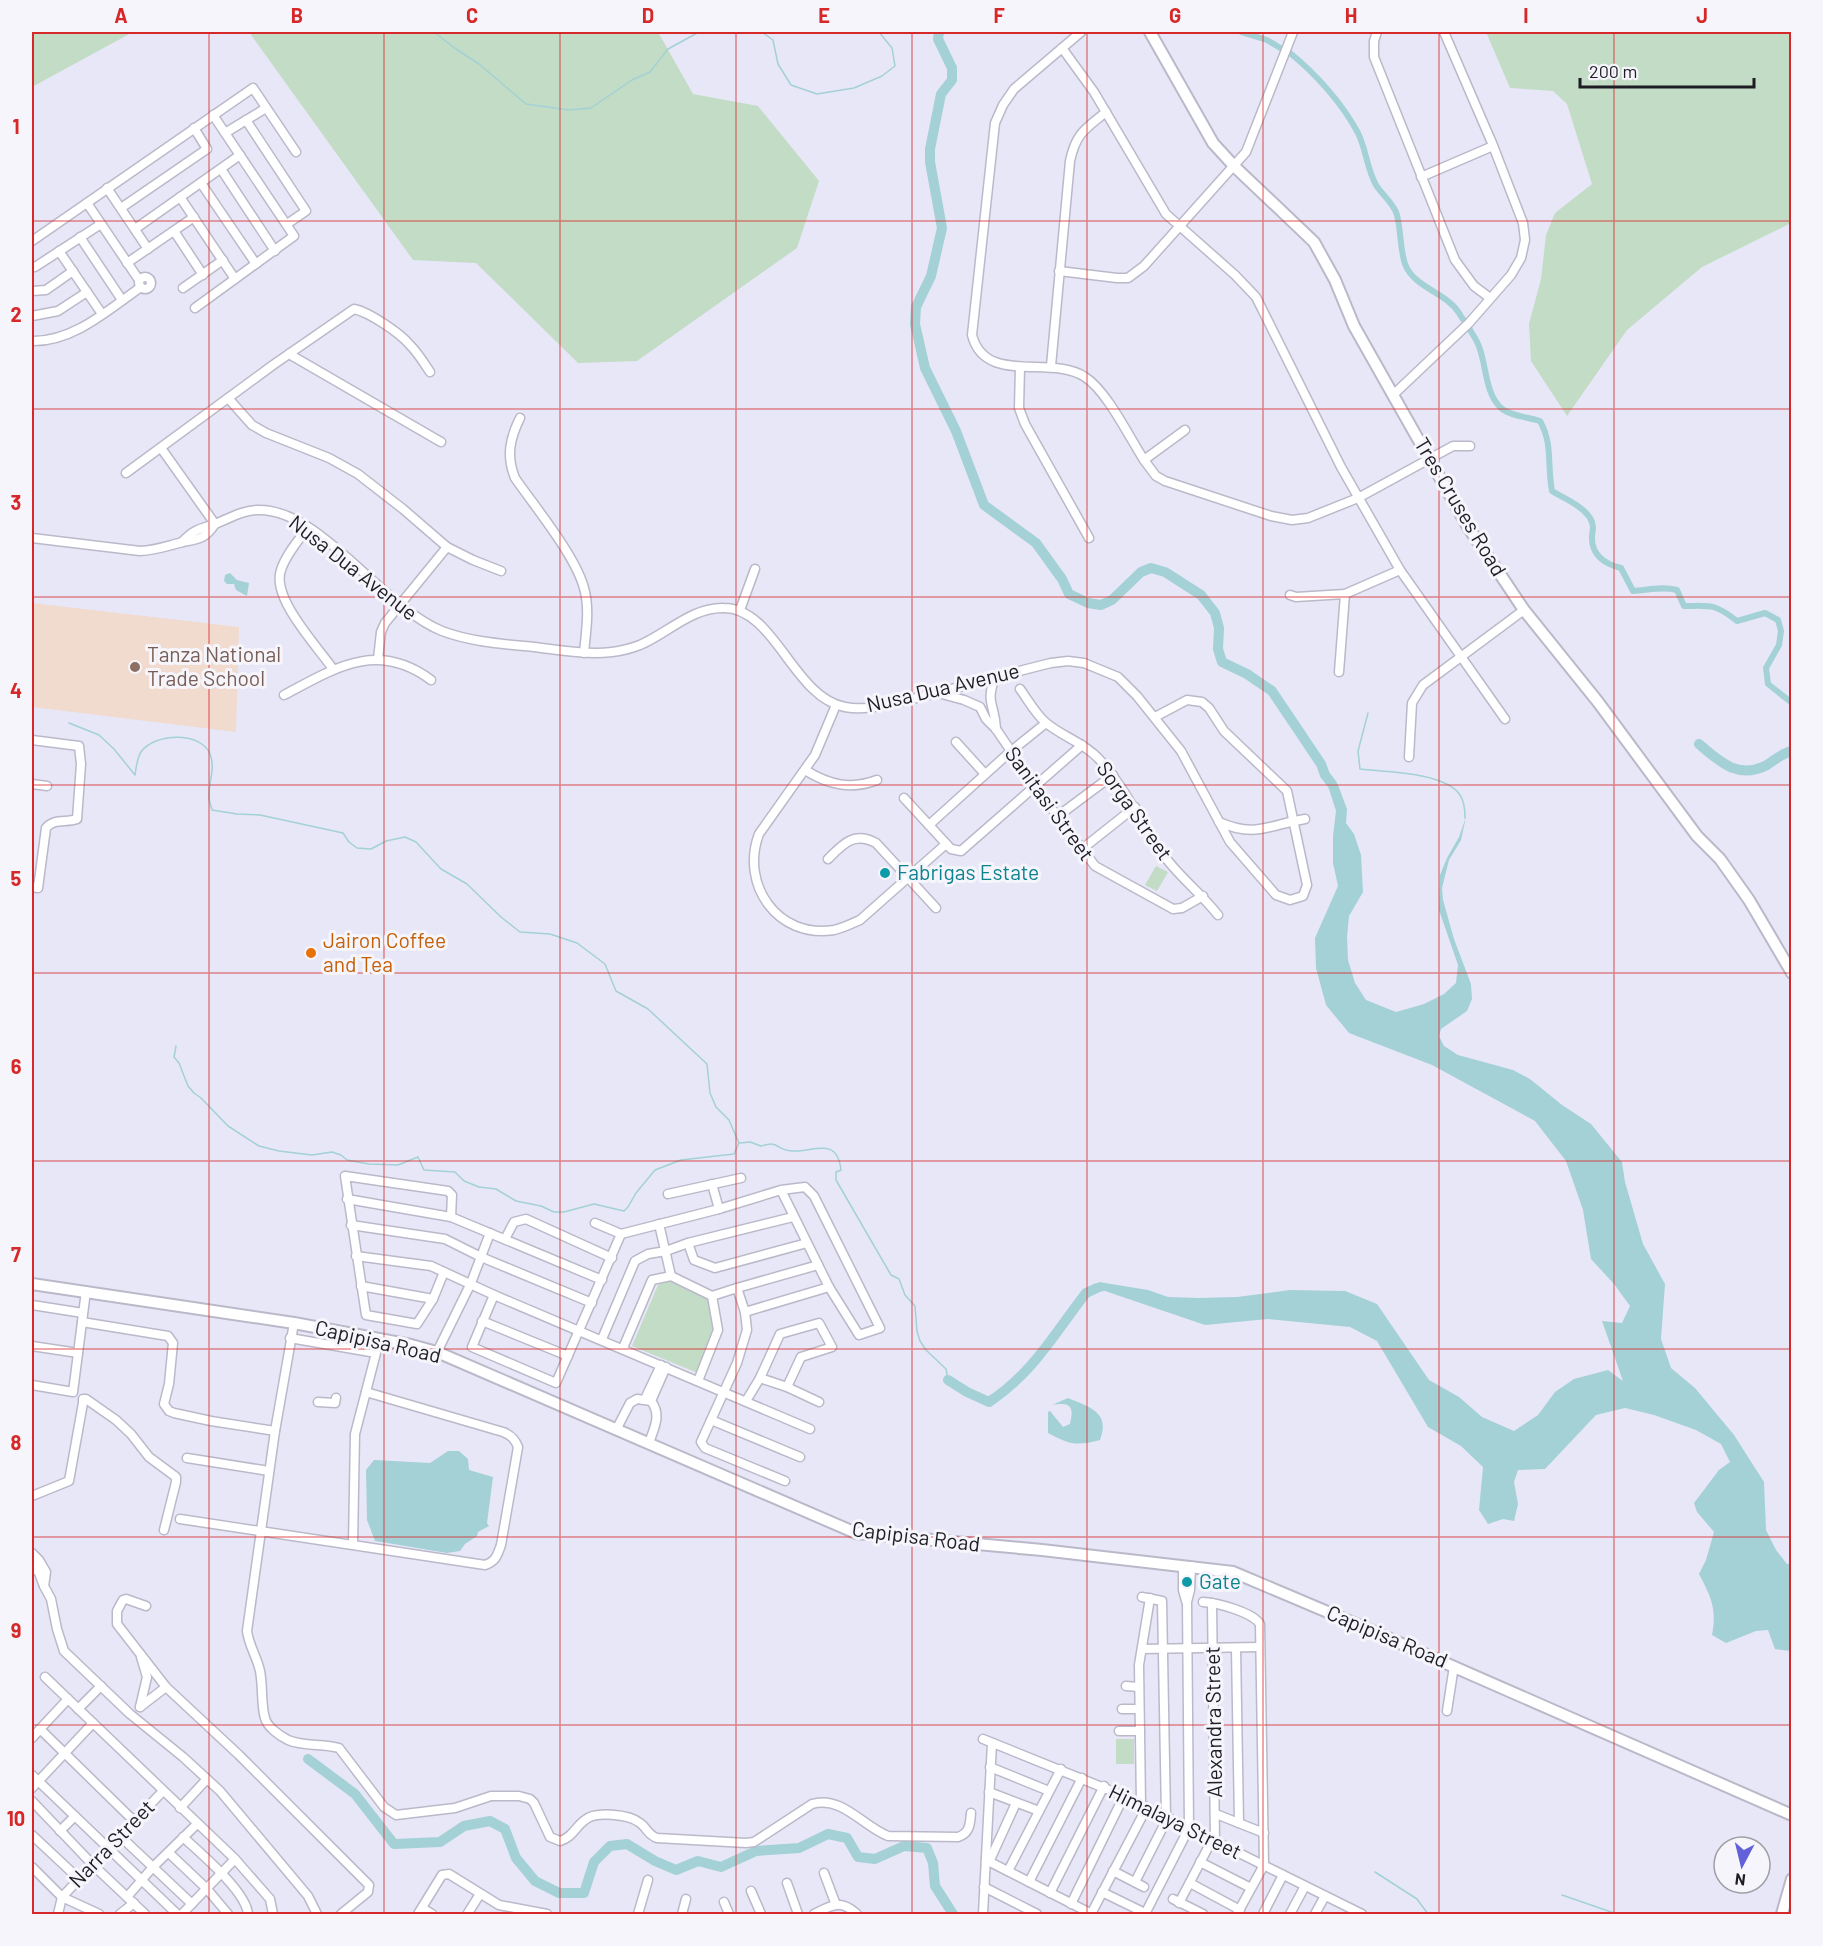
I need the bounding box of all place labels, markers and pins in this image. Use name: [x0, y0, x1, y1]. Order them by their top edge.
place label: Tanza National Trade School: [147, 641, 281, 690]
marker: Tanza National Trade School: [128, 660, 142, 674]
place label: Fabrigas Estate: [897, 859, 1039, 884]
marker: Fabrigas Estate: [878, 866, 892, 880]
place label: Jairon Coffee and Tea: [323, 927, 446, 976]
marker: Jairon Coffee and Tea: [304, 946, 318, 960]
place label: Gate: [1199, 1568, 1241, 1593]
marker: Gate: [1180, 1575, 1194, 1589]

